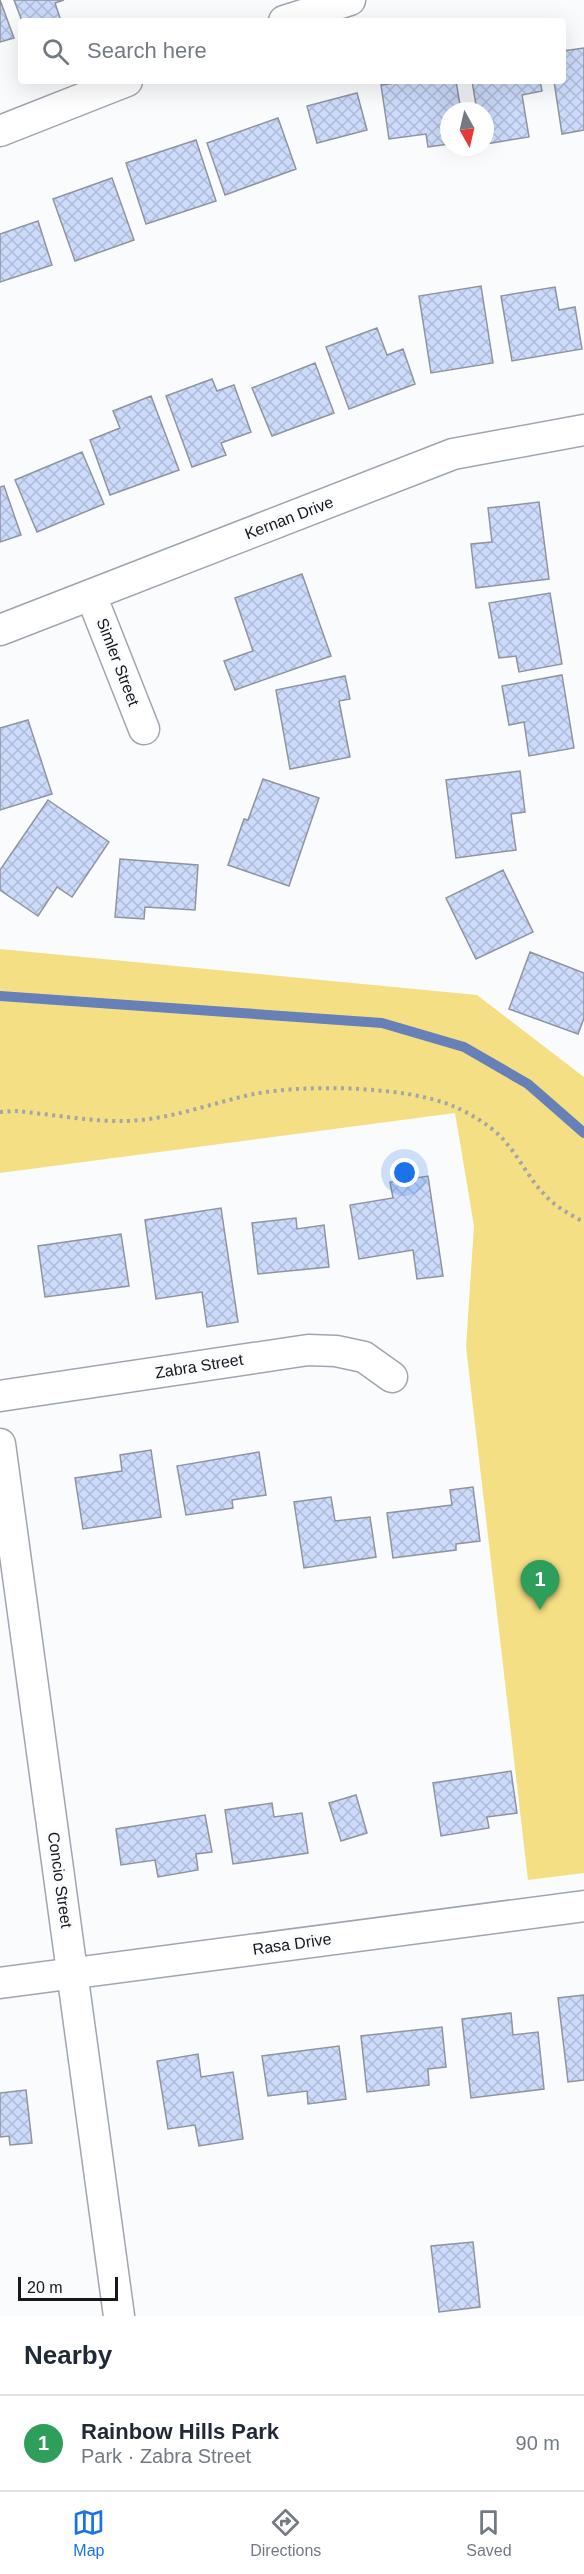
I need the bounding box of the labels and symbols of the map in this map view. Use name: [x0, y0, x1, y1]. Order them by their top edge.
north arrow: [440, 102, 494, 156]
street label: Kernan Drive: [242, 493, 336, 543]
street label: Simler Street: [93, 616, 143, 709]
your location: [390, 1158, 419, 1187]
street label: Zabra Street: [154, 1351, 245, 1381]
pin: 1: [520, 1560, 560, 1610]
street label: Concio Street: [45, 1831, 75, 1930]
street label: Rasa Drive: [252, 1930, 332, 1958]
scale bar: [18, 2274, 118, 2302]

